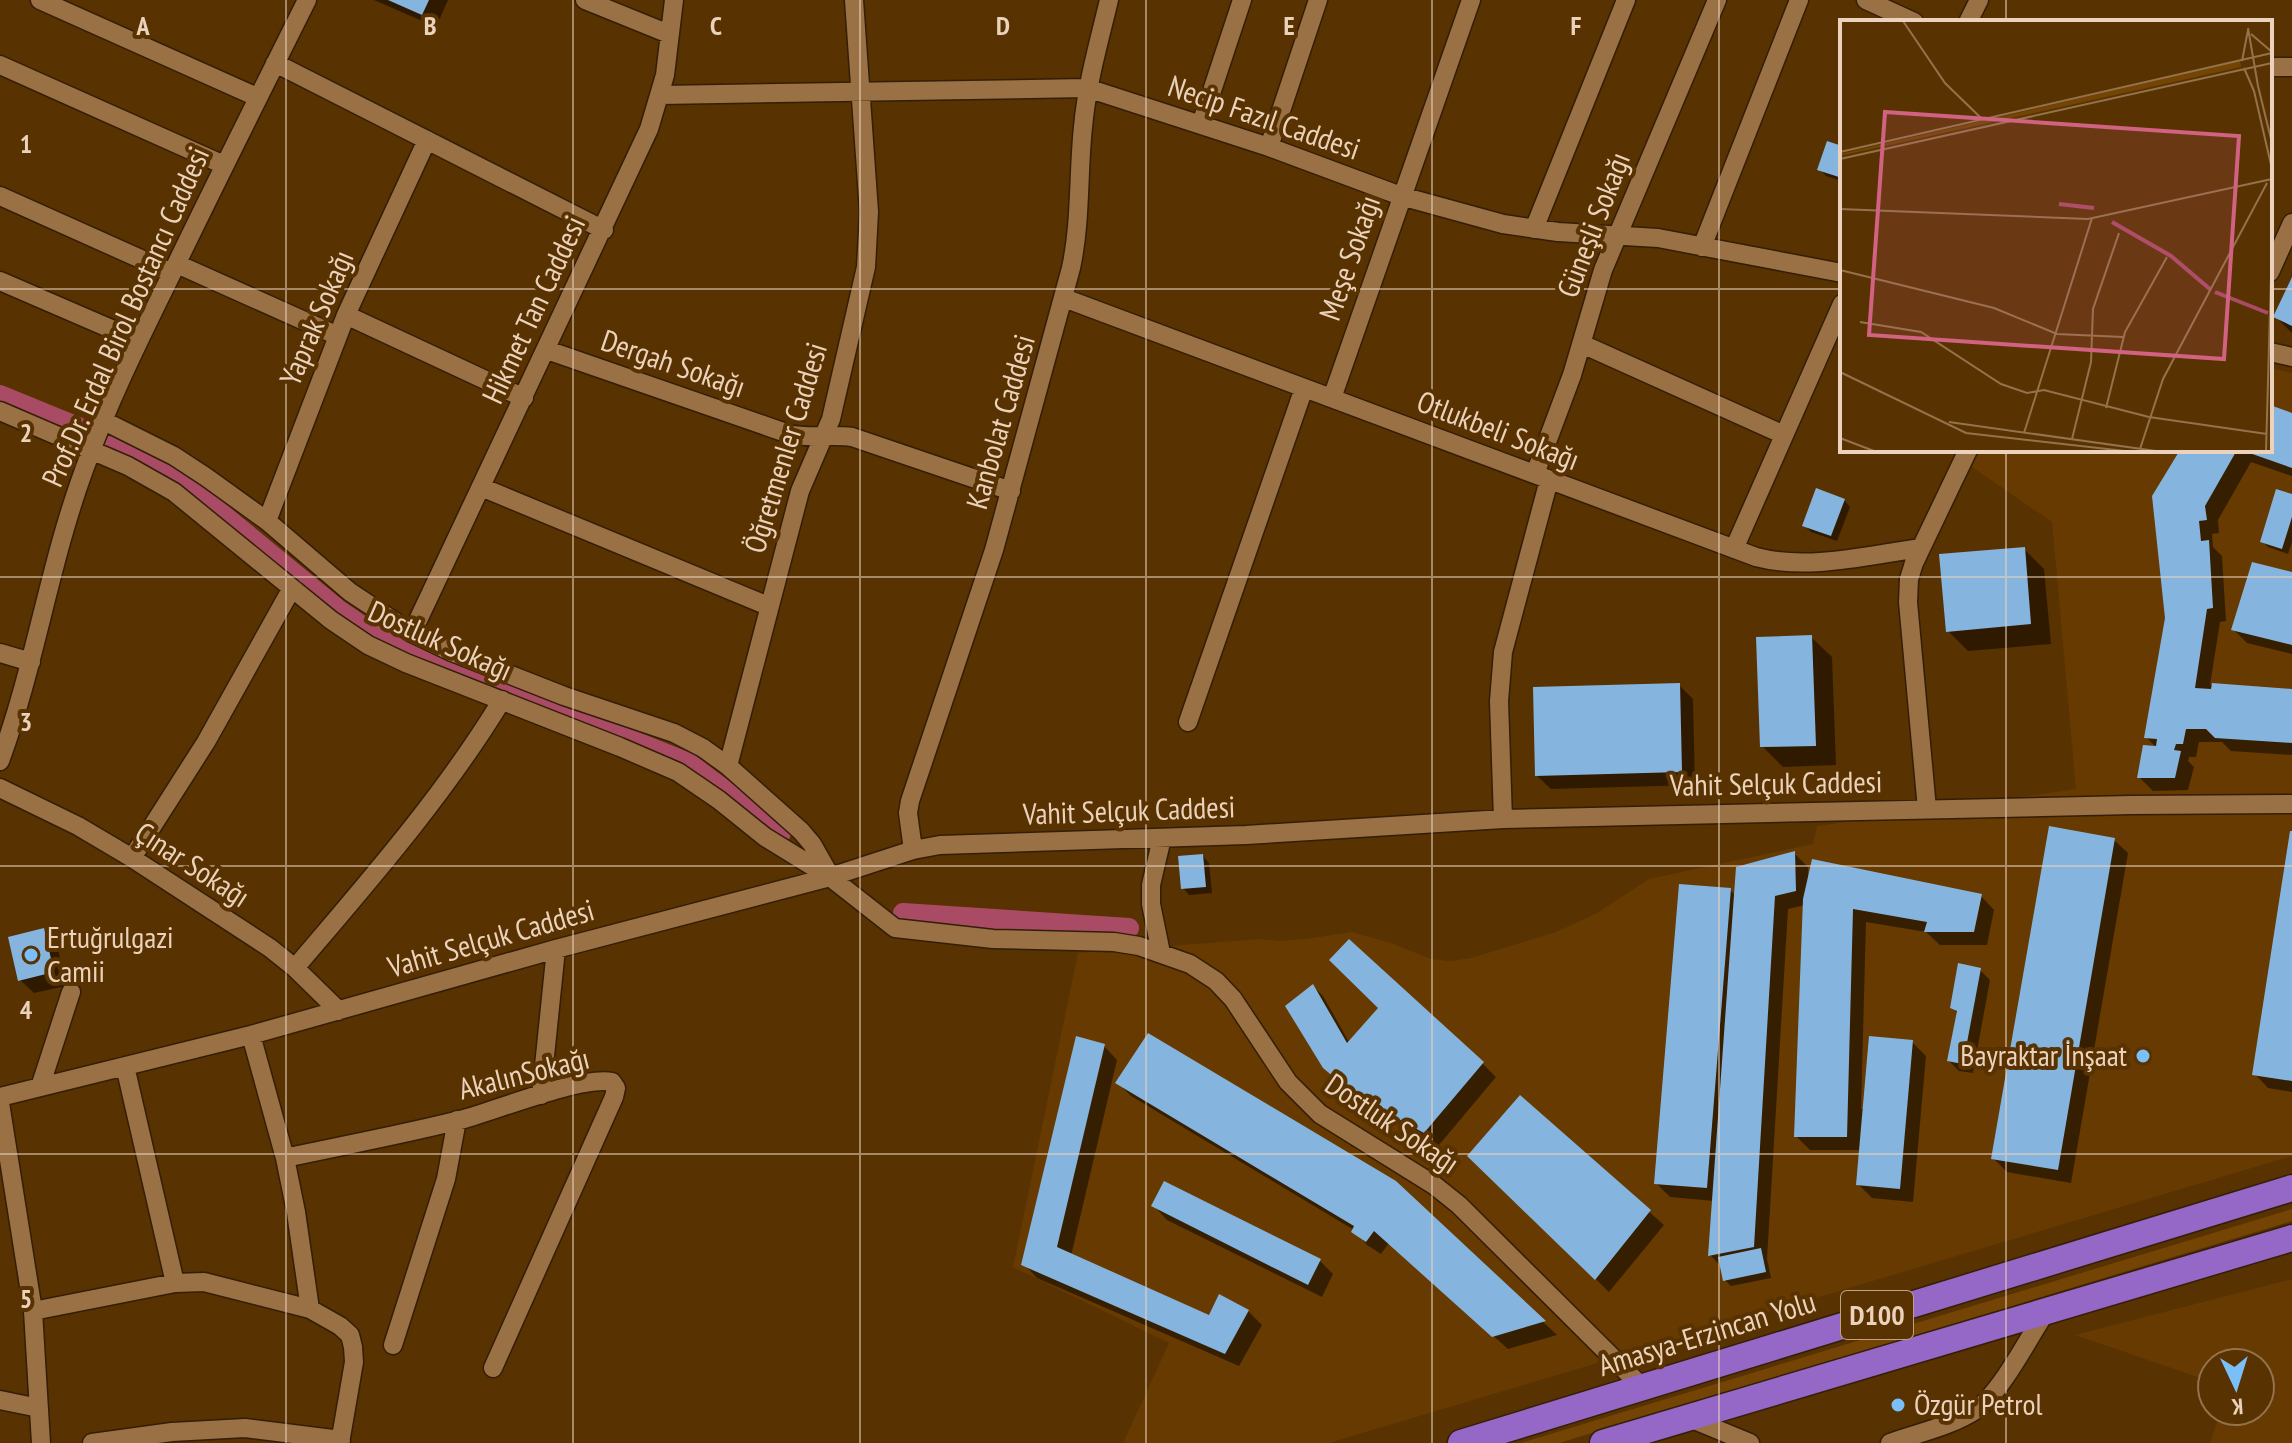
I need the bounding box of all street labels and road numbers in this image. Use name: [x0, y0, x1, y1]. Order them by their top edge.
street label: Necip Fazıl Caddesi: [1163, 66, 1366, 168]
street label: Prof.Dr. Erdal Birol Bostancı Caddesi: [32, 140, 217, 492]
street label: Güneşli Sokağı: [1547, 146, 1638, 303]
street label: Meşe Sokağı: [1309, 190, 1388, 325]
street label: Hikmet Tan Caddesi: [472, 209, 593, 409]
street label: Yaprak Sokağı: [270, 244, 362, 391]
street label: Dergah Sokağı: [596, 320, 751, 405]
street label: Kanbolat Caddesi: [956, 330, 1043, 513]
street label: Öğretmenler Caddesi: [734, 338, 835, 557]
street label: Otlukbeli Sokağı: [1412, 381, 1585, 478]
street label: Dostluk Sokağı: [363, 591, 519, 689]
street label: Vahit Selçuk Caddesi: [1668, 761, 1883, 804]
street label: Vahit Selçuk Caddesi: [1021, 786, 1236, 833]
street label: Çınar Sokağı: [128, 812, 257, 915]
street label: Vahit Selçuk Caddesi: [382, 890, 598, 986]
street label: AkalınSokağı: [454, 1037, 593, 1108]
street label: Dostluk Sokağı: [1318, 1064, 1467, 1182]
street label: Amasya-Erzincan Yolu: [1593, 1281, 1820, 1384]
road number: D100: [1841, 1291, 1913, 1339]

